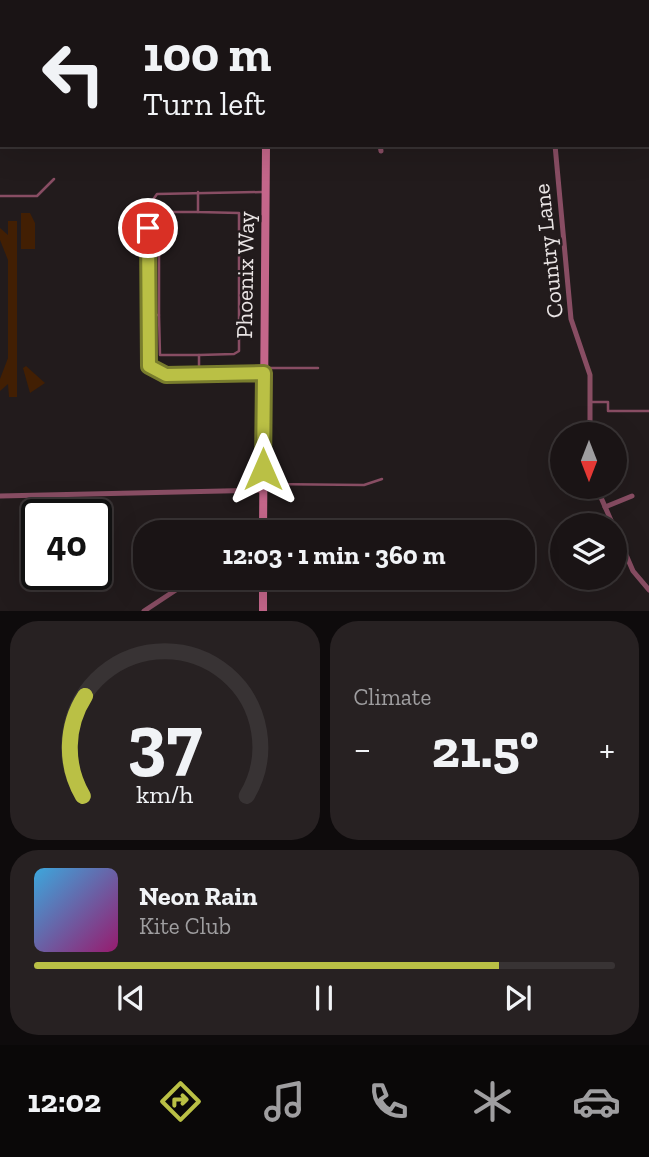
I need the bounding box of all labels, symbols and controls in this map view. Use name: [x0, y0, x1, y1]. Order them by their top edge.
text: 100 m: [143, 25, 271, 84]
icon: left: [28, 28, 119, 119]
text: Turn left: [143, 85, 265, 123]
street label: Country Lane: [527, 182, 569, 320]
pin: [118, 198, 178, 258]
icon: arrive: [129, 209, 167, 247]
street label: Phoenix Way: [230, 211, 260, 339]
north arrow: [550, 422, 626, 499]
map controls: [550, 422, 627, 590]
position arrow: [226, 432, 300, 506]
speed limit sign: 40: [21, 499, 112, 590]
button: layers: [550, 513, 627, 590]
text: 12:03 · 1 min · 360 m: [223, 539, 445, 571]
text: Climate: [354, 683, 431, 711]
text: 37: [127, 698, 202, 786]
text: 21.5°: [432, 718, 539, 780]
text: −: [354, 726, 371, 772]
text: +: [599, 726, 615, 772]
text: km/h: [136, 779, 193, 809]
text: Neon Rain: [139, 880, 257, 912]
text: Kite Club: [139, 912, 231, 940]
icon: previous: [112, 979, 150, 1017]
icon: pause: [305, 979, 343, 1017]
icon: next: [499, 979, 537, 1017]
icon: directions: [156, 1077, 205, 1126]
icon: music: [260, 1077, 309, 1126]
icon: phone: [364, 1077, 413, 1126]
icon: climate: [468, 1077, 517, 1126]
icon: car: [572, 1077, 621, 1126]
text: 12:02: [28, 1082, 101, 1120]

